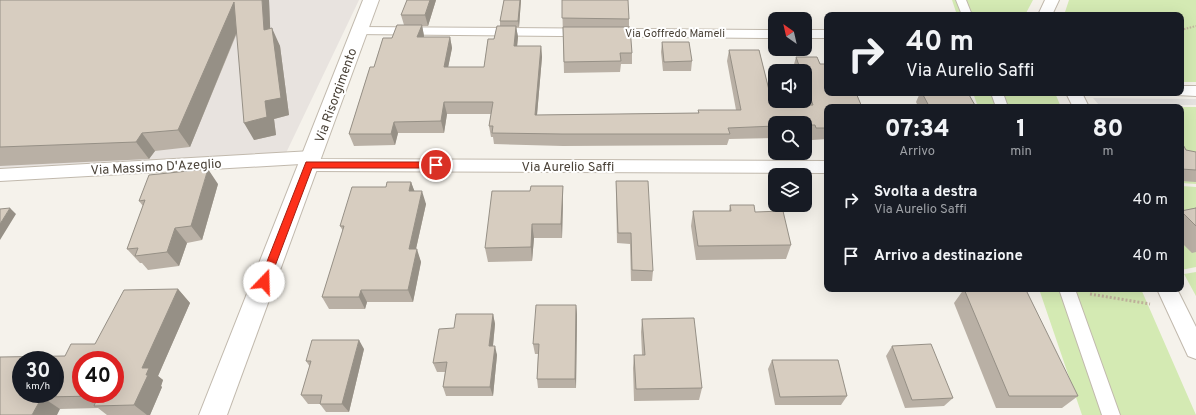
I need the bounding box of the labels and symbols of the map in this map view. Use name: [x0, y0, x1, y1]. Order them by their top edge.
north arrow: [768, 12, 812, 56]
street label: Via Goffredo Mameli: [625, 27, 725, 41]
street label: Via Risorgimento: [312, 46, 361, 145]
pin: [419, 148, 453, 182]
street label: Via Massimo D'Azeglio: [90, 157, 222, 179]
street label: Via Aurelio Saffi: [522, 160, 614, 176]
position arrow: [243, 261, 285, 303]
speed limit sign: 40: [72, 351, 124, 403]

